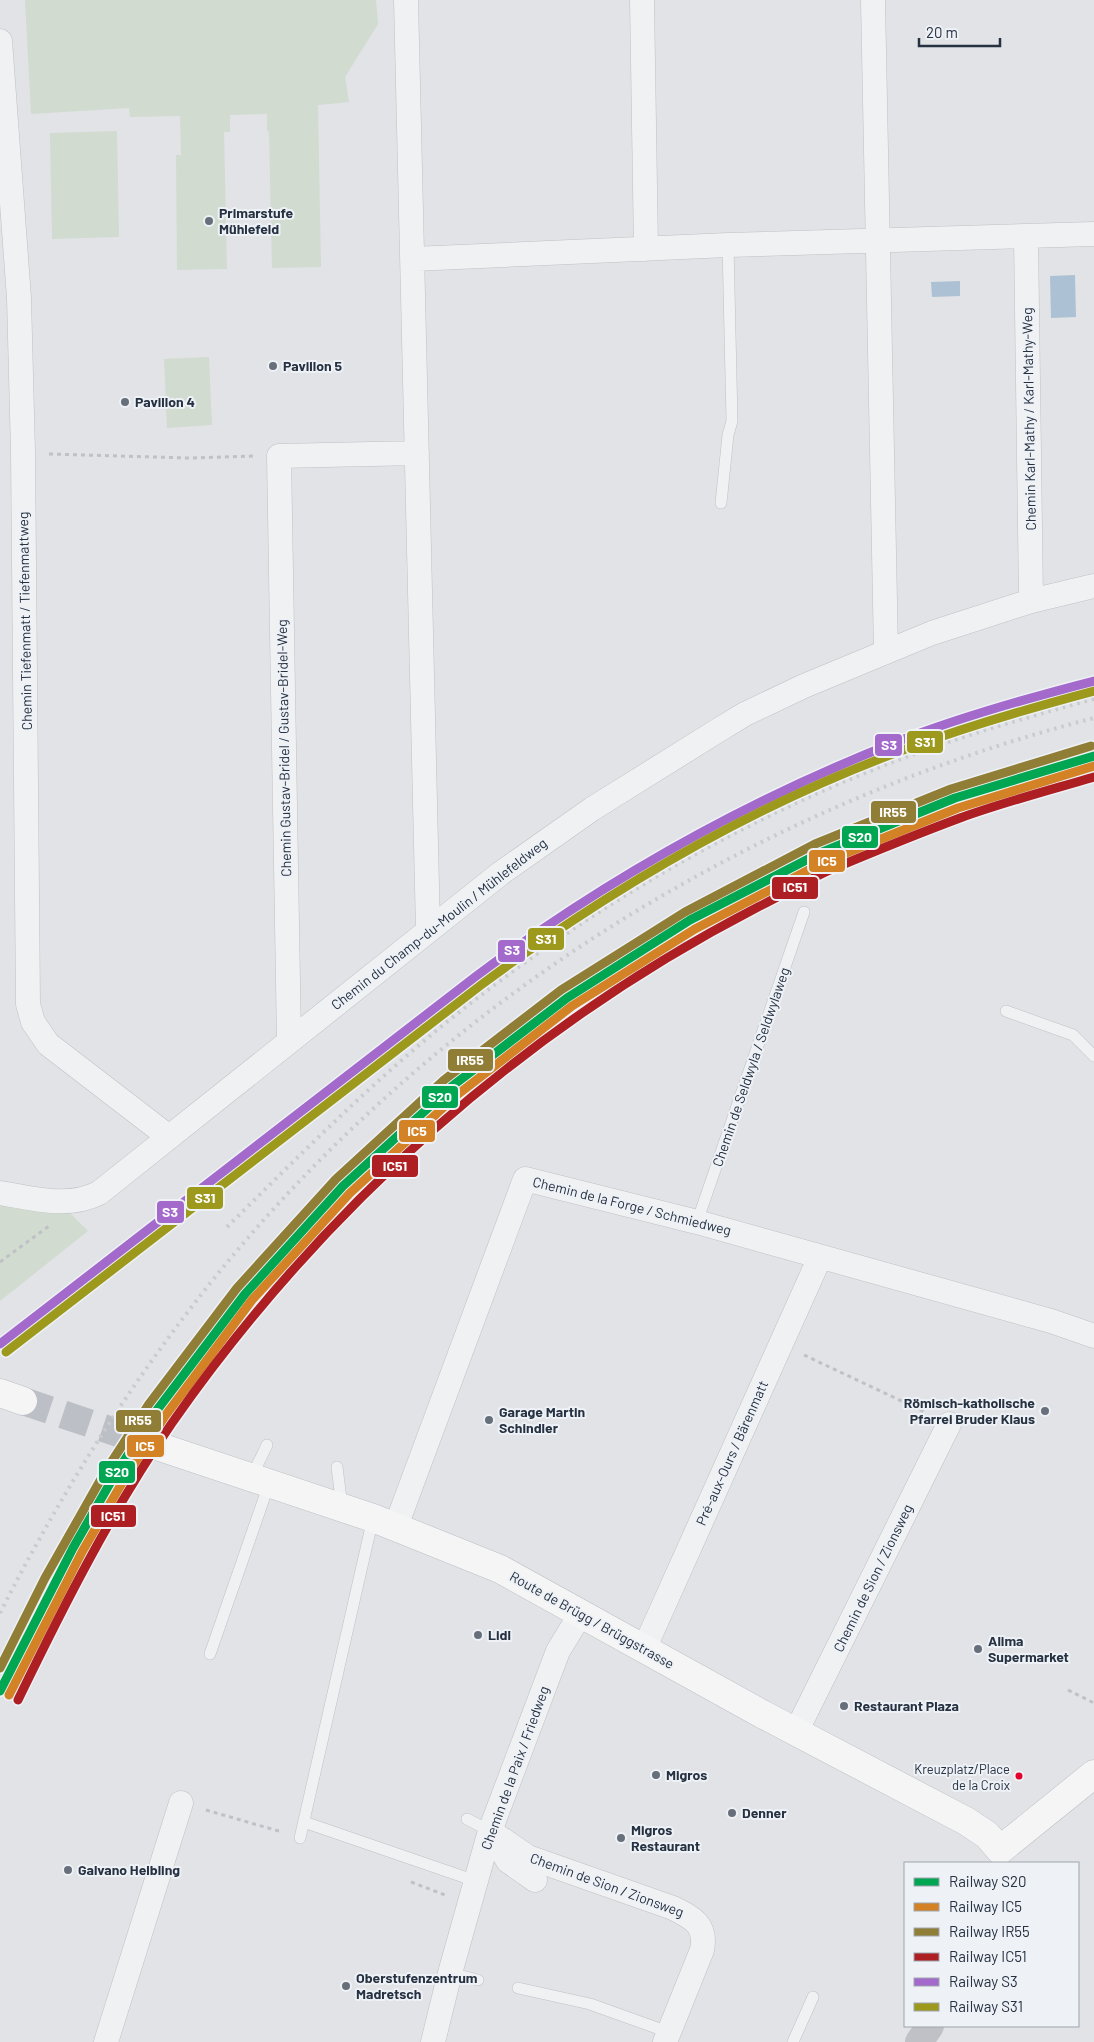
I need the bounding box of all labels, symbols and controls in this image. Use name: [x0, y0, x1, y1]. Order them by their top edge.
scale bar: [919, 15, 1000, 47]
text: 20 m: [926, 23, 958, 41]
place label: Primarstufe Mühlefeld: [219, 204, 294, 237]
marker: Primarstufe Mühlefeld: [203, 215, 215, 227]
street label: Chemin Karl-Mathy / Karl-Mathy-Weg: [1018, 307, 1039, 531]
place label: Pavillon 5: [283, 357, 342, 374]
marker: Pavillon 5: [267, 360, 279, 372]
place label: Pavillon 4: [135, 393, 195, 410]
marker: Pavillon 4: [119, 396, 131, 408]
street label: Chemin Tiefenmatt / Tiefenmattweg: [14, 512, 35, 731]
street label: Chemin Gustav-Bridel / Gustav-Bridel-Weg: [273, 619, 294, 877]
line badge: S31: [906, 730, 944, 754]
line badge: S3: [874, 733, 903, 757]
text: S31: [915, 733, 935, 750]
text: S3: [881, 736, 897, 753]
line badge: IR55: [870, 800, 917, 824]
text: IR55: [879, 803, 907, 820]
line badge: S20: [841, 825, 879, 849]
text: S20: [848, 828, 872, 845]
street label: Chemin du Champ-du-Moulin / Mühlefeldweg: [327, 834, 550, 1013]
line badge: IC5: [808, 849, 846, 873]
text: IC5: [817, 852, 837, 869]
line badge: IC51: [771, 876, 819, 900]
text: IC51: [783, 878, 807, 895]
line badge: S31: [527, 927, 565, 951]
text: S31: [536, 930, 556, 947]
line badge: S3: [497, 939, 526, 963]
text: S3: [504, 941, 520, 958]
street label: Chemin de Seldwyla / Seldwylaweg: [708, 965, 793, 1169]
line badge: IR55: [447, 1048, 494, 1072]
text: IR55: [456, 1051, 484, 1068]
line badge: S20: [421, 1085, 459, 1109]
text: S20: [428, 1088, 452, 1105]
line badge: IC5: [398, 1119, 436, 1143]
text: IC5: [407, 1122, 427, 1139]
line badge: IC51: [371, 1154, 419, 1178]
text: IC51: [383, 1157, 407, 1174]
street label: Chemin de la Forge / Schmiedweg: [531, 1173, 733, 1238]
line badge: S31: [186, 1186, 224, 1210]
text: S31: [195, 1189, 215, 1206]
line badge: S3: [156, 1200, 185, 1224]
text: S3: [162, 1203, 178, 1220]
street label: Pré-aux-Ours / Bärenmatt: [692, 1378, 771, 1528]
place label: Römisch-katholische Pfarrei Bruder Klaus: [904, 1394, 1035, 1427]
place label: Garage Martin Schindler: [499, 1403, 585, 1436]
marker: Römisch-katholische Pfarrei Bruder Klaus: [1039, 1405, 1051, 1417]
line badge: IR55: [115, 1409, 162, 1433]
text: IR55: [124, 1411, 152, 1428]
marker: Garage Martin Schindler: [483, 1414, 495, 1426]
line badge: IC5: [126, 1434, 165, 1458]
text: IC5: [135, 1437, 155, 1454]
line badge: S20: [98, 1460, 136, 1484]
text: S20: [105, 1463, 129, 1480]
street label: Chemin de Sion / Zionsweg: [829, 1501, 916, 1655]
line badge: IC51: [90, 1504, 137, 1528]
text: IC51: [101, 1507, 125, 1524]
street label: Route de Brügg / Brüggstrasse: [507, 1567, 677, 1672]
place label: Lidl: [488, 1626, 511, 1643]
marker: Lidl: [472, 1629, 484, 1641]
place label: Alima Supermarket: [988, 1632, 1069, 1665]
marker: Alima Supermarket: [972, 1643, 984, 1655]
street label: Chemin de la Paix / Friedweg: [477, 1684, 552, 1852]
place label: Restaurant Plaza: [854, 1697, 959, 1714]
marker: Restaurant Plaza: [838, 1700, 850, 1712]
place label: Kreuzplatz/Place de la Croix: [914, 1761, 1010, 1793]
place label: Migros: [666, 1766, 707, 1783]
marker: Migros: [650, 1769, 662, 1781]
marker: Kreuzplatz/Place de la Croix: [1014, 1771, 1024, 1781]
place label: Denner: [742, 1804, 787, 1821]
marker: Denner: [726, 1807, 738, 1819]
place label: Migros Restaurant: [631, 1821, 700, 1854]
marker: Migros Restaurant: [615, 1832, 627, 1844]
street label: Chemin de Sion / Zionsweg: [528, 1849, 686, 1920]
place label: Galvano Helbling: [78, 1861, 180, 1878]
legend: [904, 1862, 1079, 2027]
marker: Galvano Helbling: [62, 1864, 74, 1876]
text: Railway S20: [949, 1872, 1027, 1890]
text: Railway IC5: [949, 1897, 1022, 1915]
text: Railway IR55: [949, 1922, 1030, 1940]
text: Railway IC51: [949, 1947, 1027, 1965]
place label: Oberstufenzentrum Madretsch: [356, 1969, 478, 2002]
text: Railway S3: [949, 1972, 1018, 1990]
marker: Oberstufenzentrum Madretsch: [340, 1980, 352, 1992]
text: Railway S31: [949, 1997, 1023, 2015]

